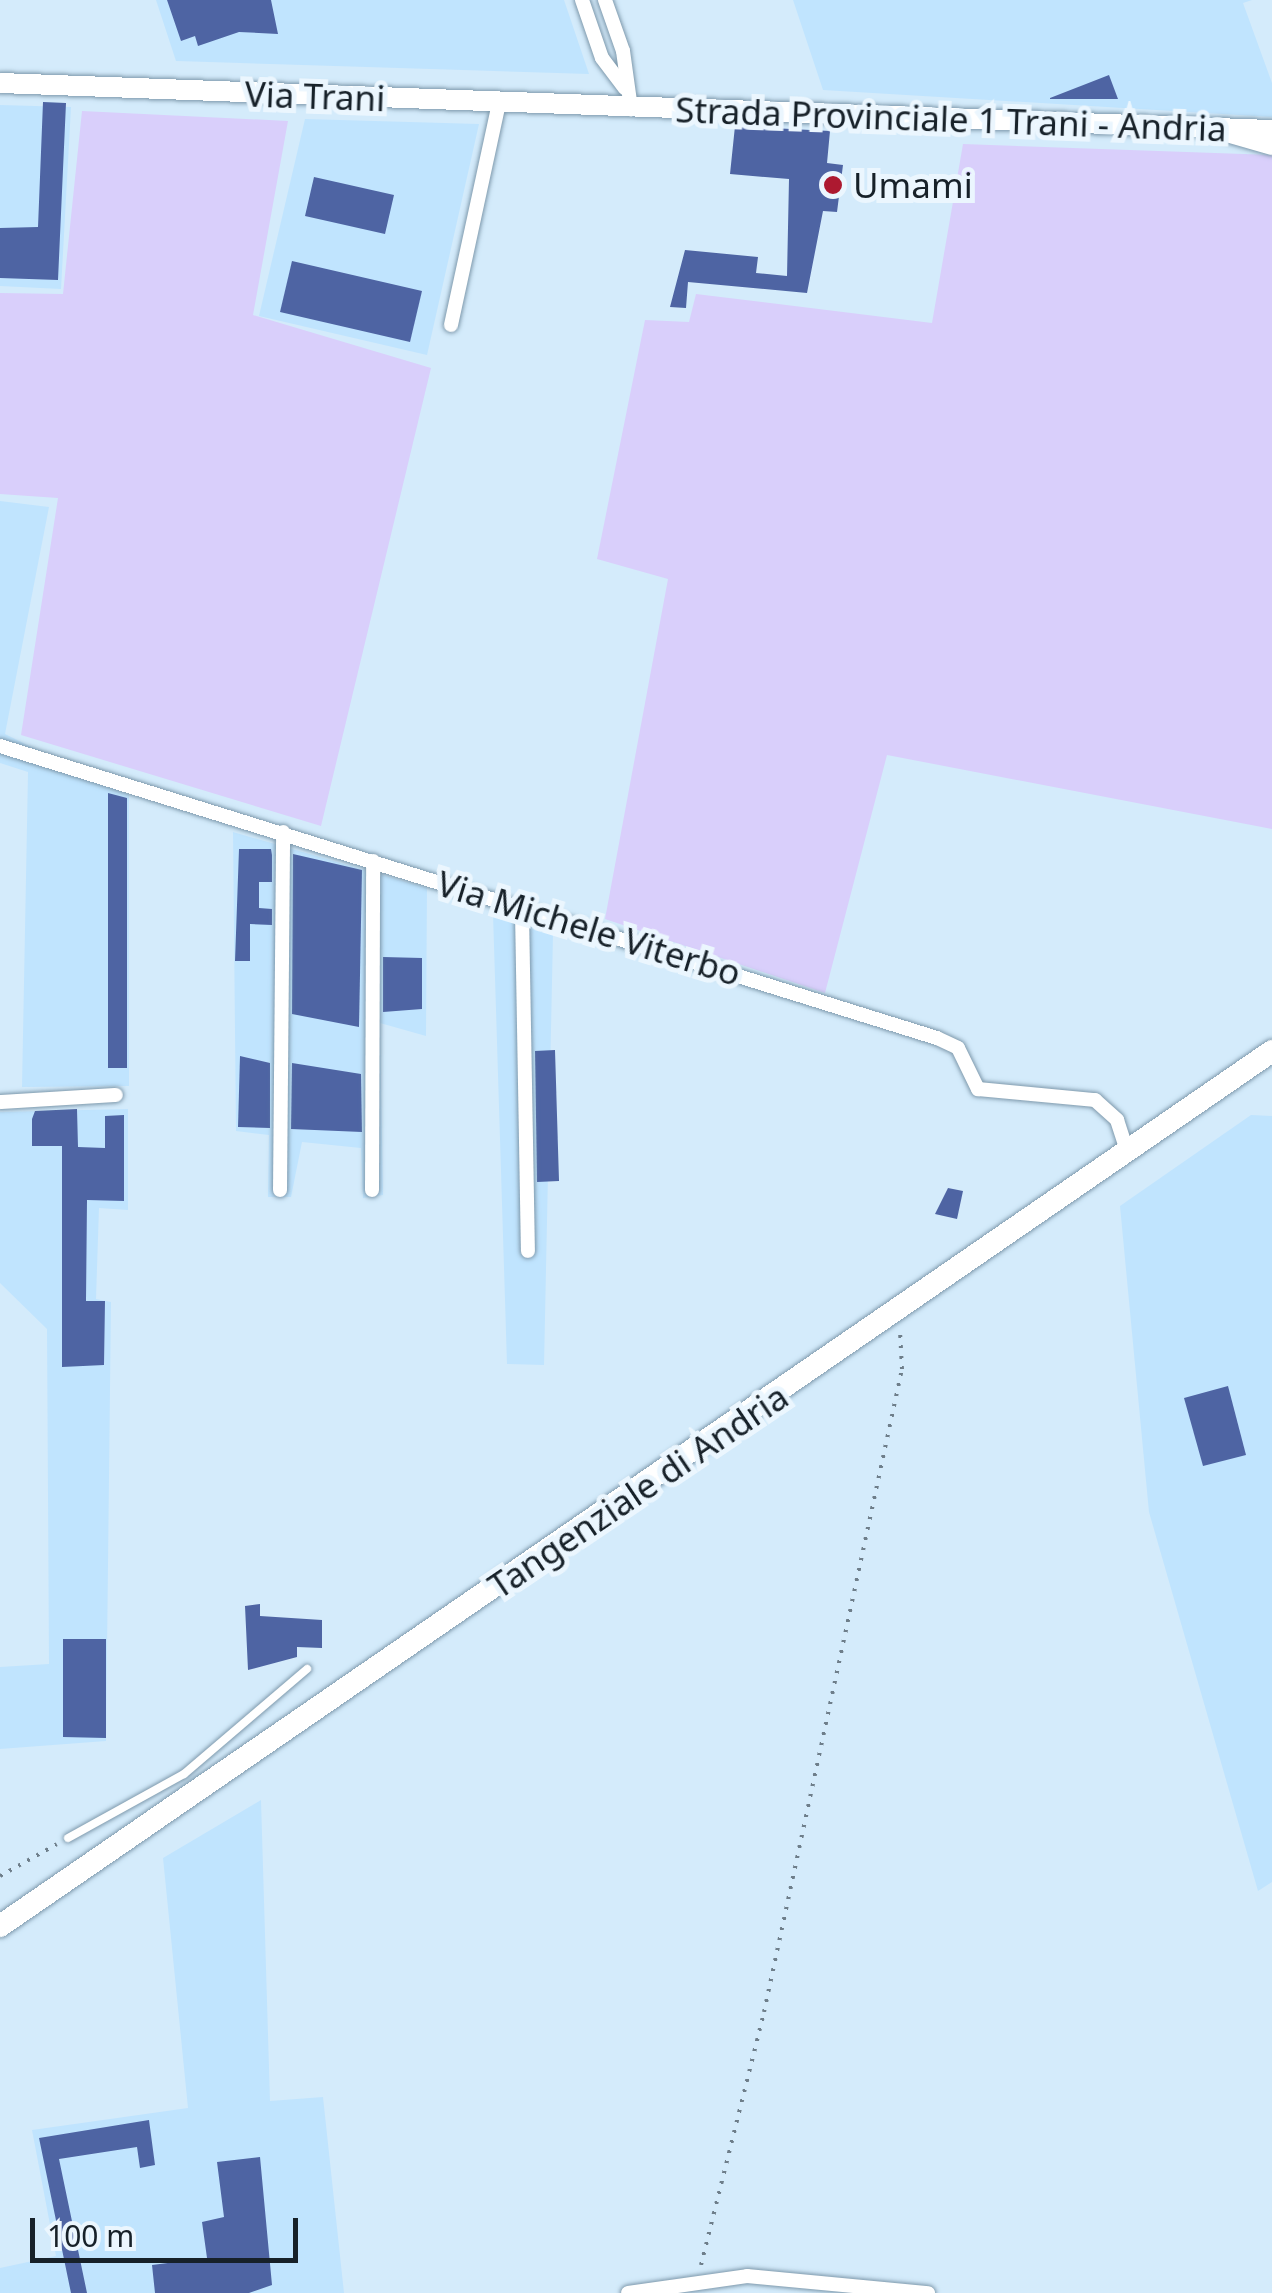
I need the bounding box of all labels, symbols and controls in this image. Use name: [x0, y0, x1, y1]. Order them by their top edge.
street label: Via Trani: [244, 73, 386, 119]
street label: Strada Provinciale 1 Trani - Andria: [675, 88, 1227, 150]
place label: Umami: [853, 164, 973, 206]
marker: Umami: [822, 174, 844, 196]
street label: Via Michele Viterbo: [432, 862, 746, 994]
street label: Tangenziale di Andria: [480, 1375, 796, 1607]
scale bar: [35, 2198, 302, 2260]
text: 100 m: [47, 2215, 134, 2256]

